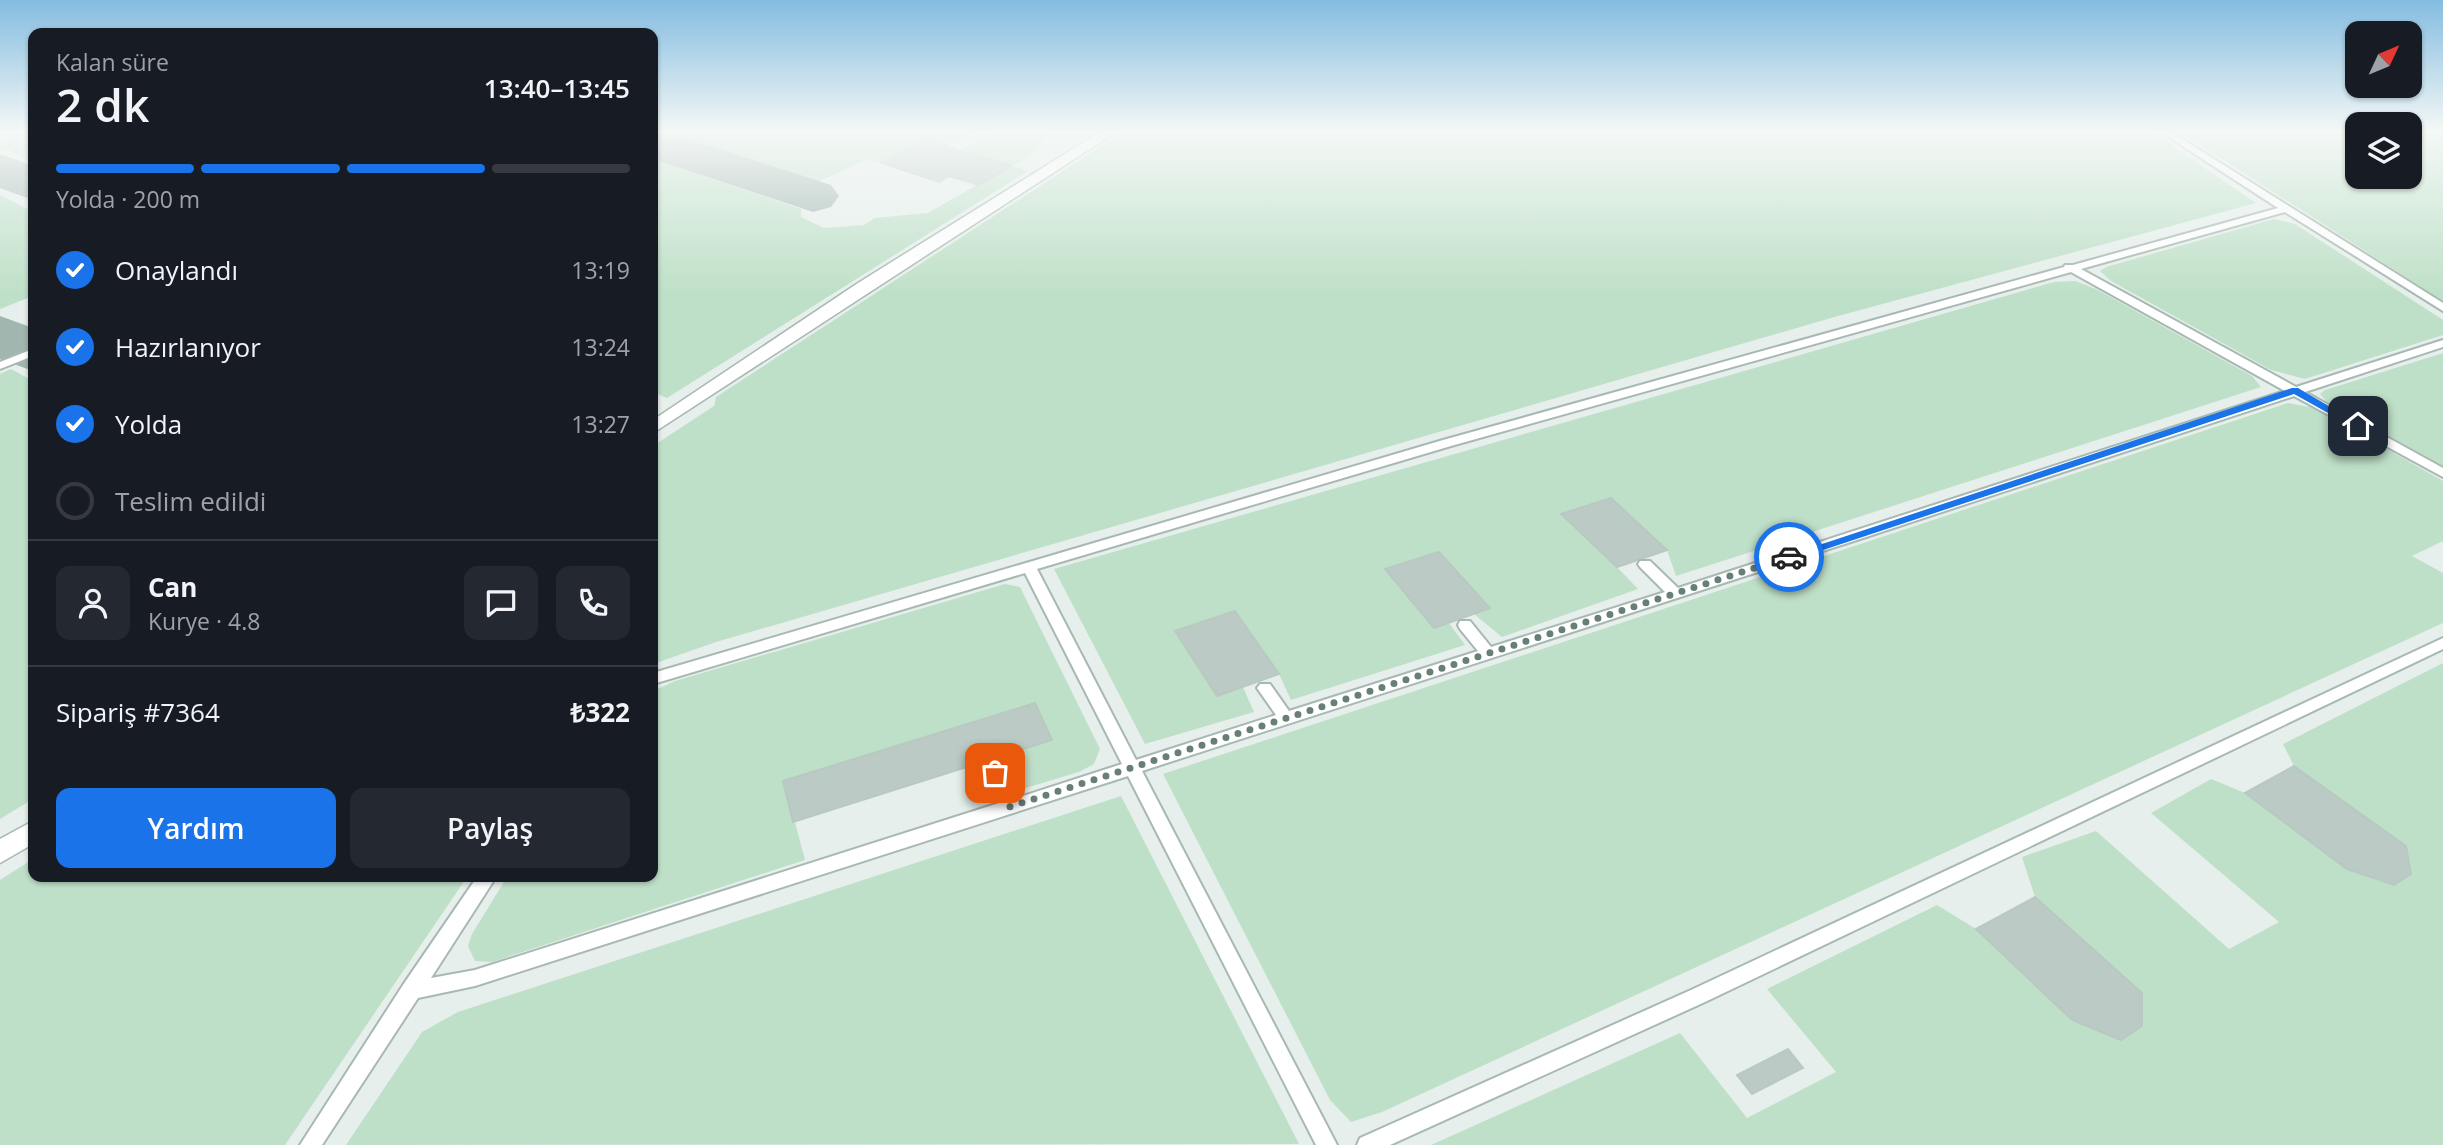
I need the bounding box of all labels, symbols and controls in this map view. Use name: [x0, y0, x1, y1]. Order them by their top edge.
north arrow: [2345, 21, 2422, 98]
map controls: [2345, 21, 2422, 189]
text: Kalan süre: [56, 46, 169, 78]
text: 13:40–13:45: [484, 70, 630, 106]
text: 2 dk: [56, 73, 149, 135]
button: layers: [2345, 112, 2422, 189]
text: Yolda · 200 m: [56, 183, 200, 215]
icon: check: [56, 251, 94, 289]
text: Onaylandı: [115, 252, 238, 288]
text: 13:19: [571, 254, 630, 286]
icon: check: [56, 328, 94, 366]
text: Hazırlanıyor: [115, 329, 261, 365]
text: 13:24: [571, 331, 630, 363]
pin: [2328, 396, 2388, 456]
icon: check: [56, 405, 94, 443]
text: Yolda: [115, 406, 182, 442]
icon: home: [2339, 407, 2377, 445]
text: 13:27: [571, 408, 630, 440]
text: Teslim edildi: [115, 483, 266, 519]
courier: [1754, 522, 1824, 592]
icon: car: [1770, 538, 1808, 576]
button: person: [56, 566, 130, 640]
button: chat: [464, 566, 538, 640]
button: phone: [556, 566, 630, 640]
text: Can: [148, 569, 197, 605]
text: Kurye · 4.8: [148, 605, 260, 637]
text: Sipariş #7364: [56, 694, 220, 730]
text: ₺322: [571, 694, 630, 730]
pin: [965, 743, 1025, 803]
icon: bag: [976, 754, 1014, 792]
button: Yardım: [56, 788, 336, 868]
button: Paylaş: [350, 788, 630, 868]

